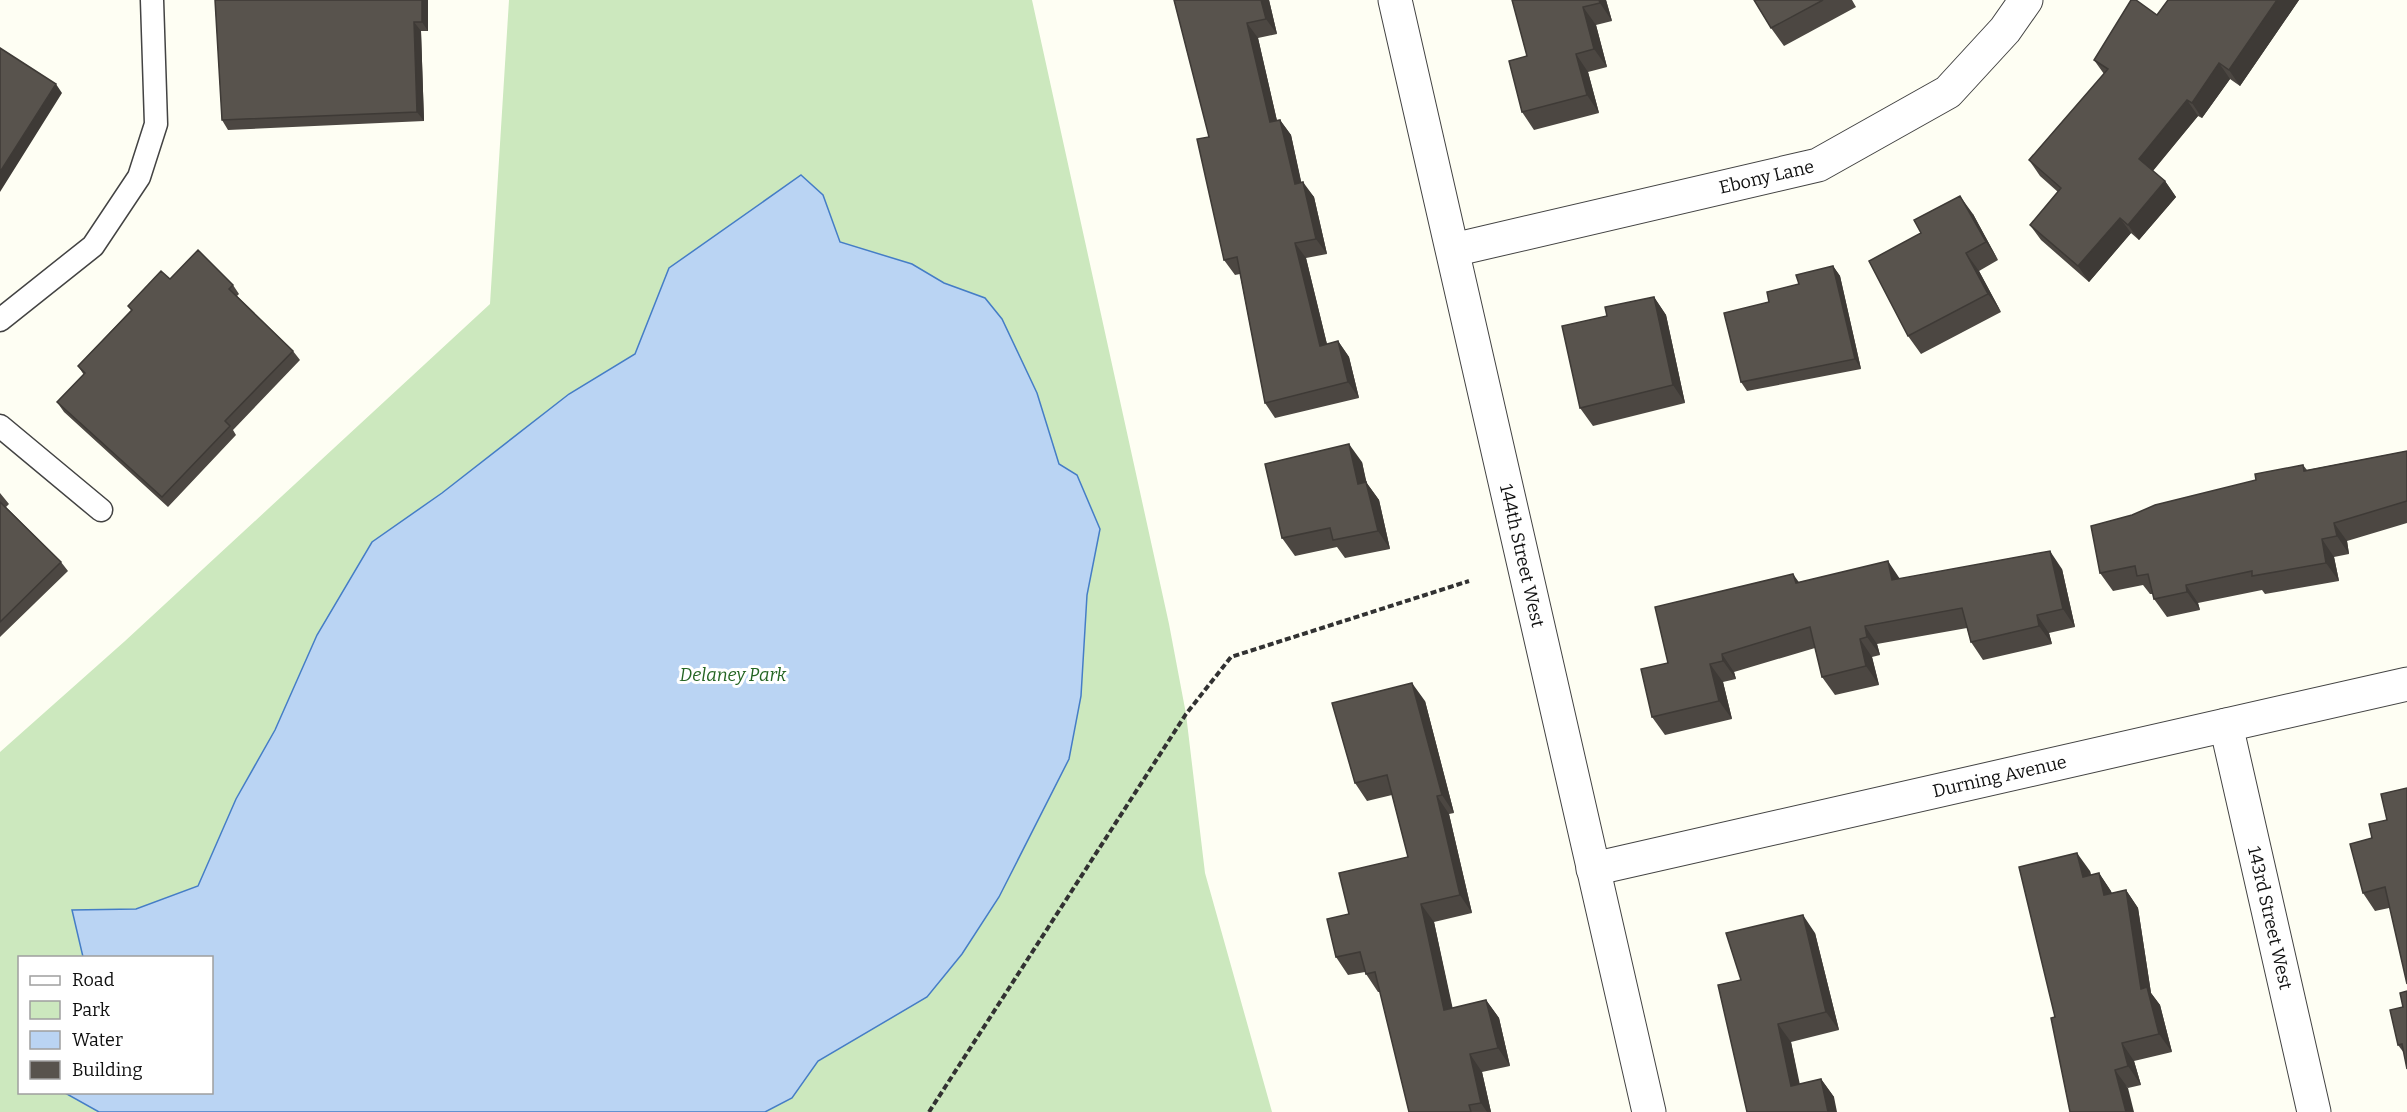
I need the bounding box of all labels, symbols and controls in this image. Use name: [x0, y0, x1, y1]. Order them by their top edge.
street label: Ebony Lane: [1717, 155, 1816, 199]
street label: 144th Street West: [1495, 482, 1549, 630]
park label: Delaney Park: [680, 664, 787, 686]
street label: Durning Avenue: [1930, 751, 2069, 802]
street label: 143rd Street West: [2243, 844, 2297, 992]
legend: [18, 956, 213, 1094]
text: Road: [72, 969, 115, 991]
text: Park: [72, 999, 111, 1021]
text: Water: [72, 1029, 123, 1051]
text: Building: [72, 1059, 143, 1081]

